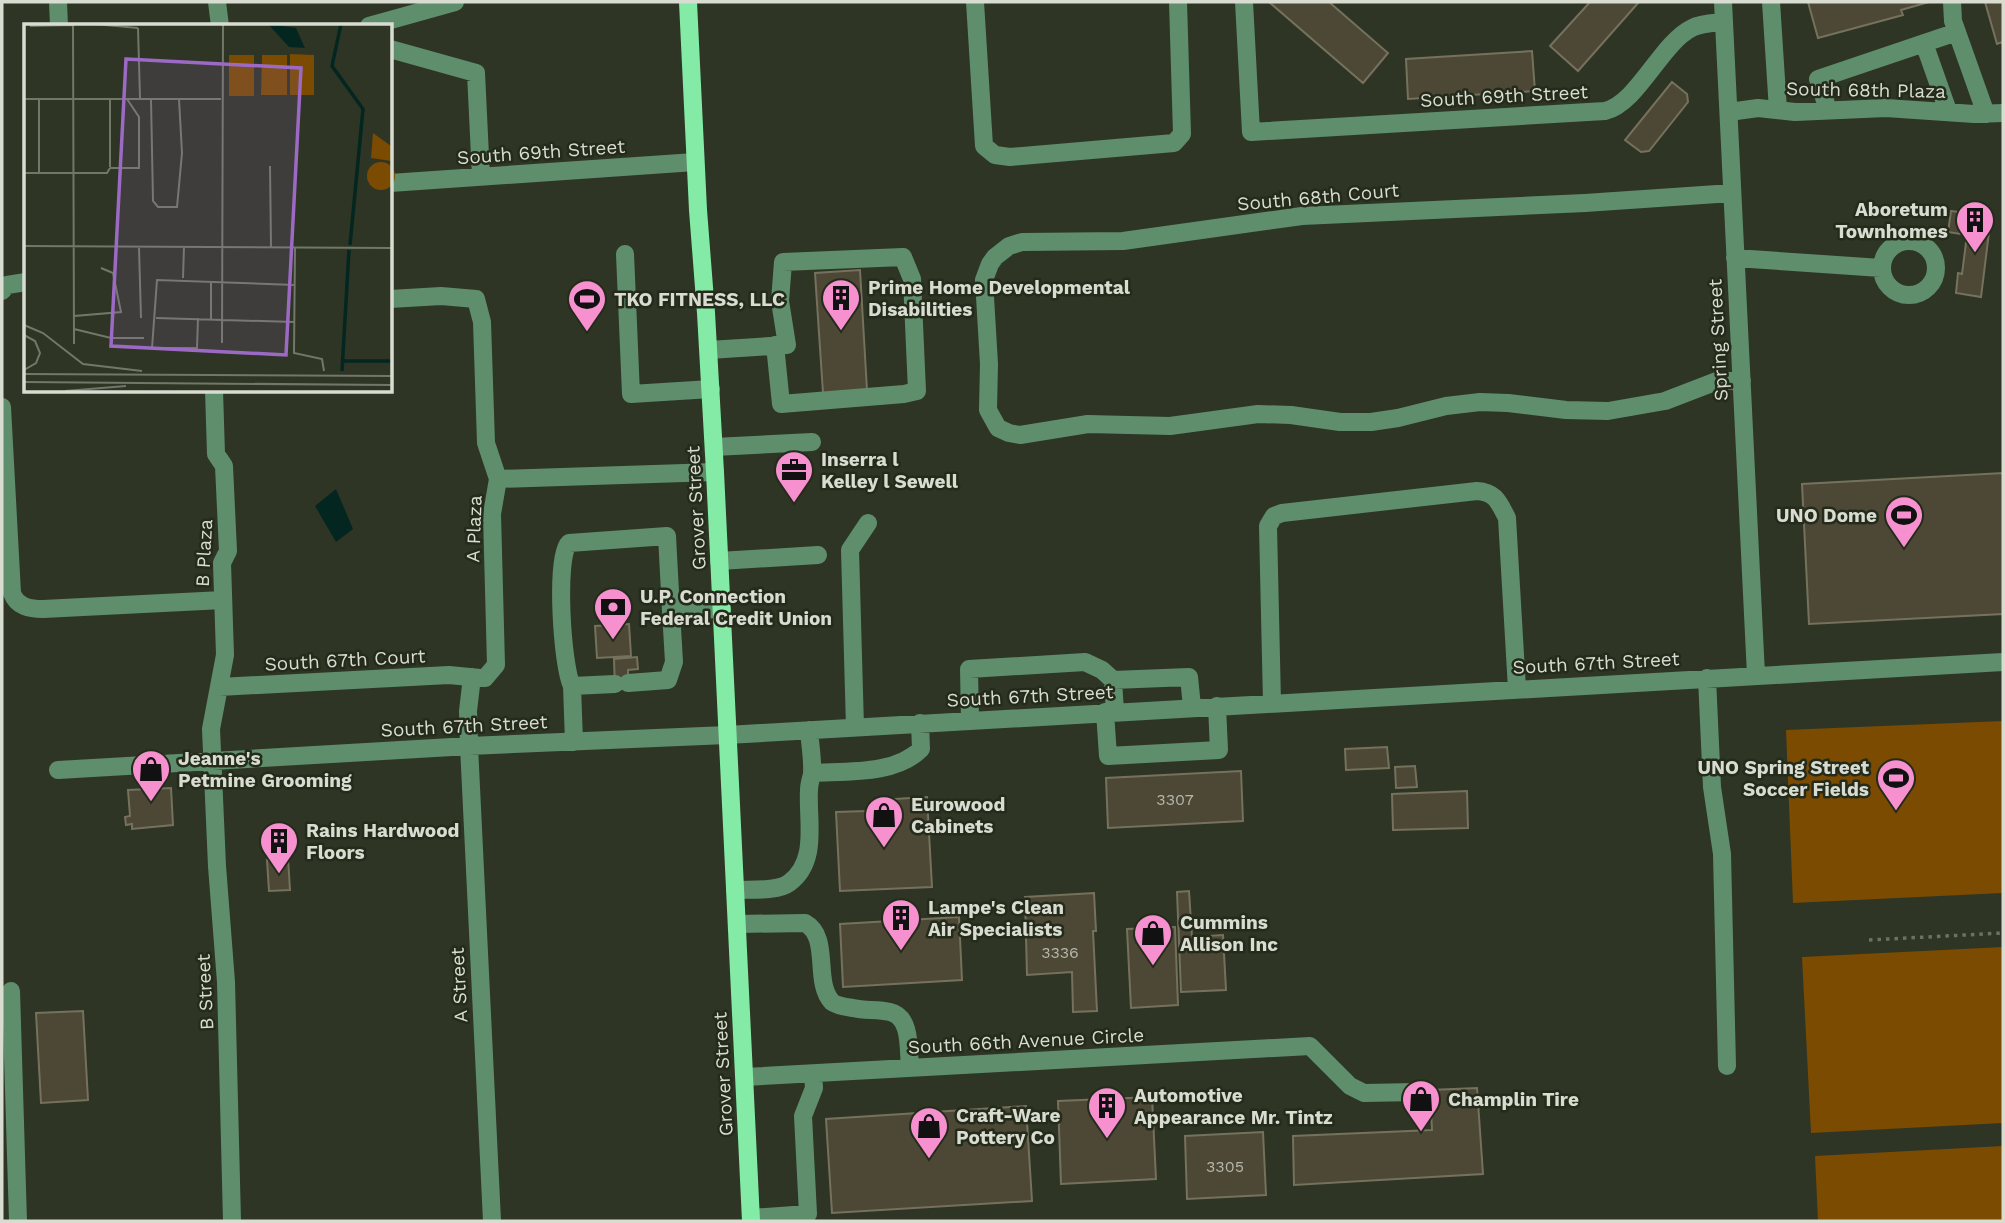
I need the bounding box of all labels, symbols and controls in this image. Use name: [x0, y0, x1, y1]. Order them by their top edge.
inset map: [24, 24, 392, 392]
street label: South 68th Plaza: [1786, 77, 1946, 103]
street label: South 69th Street: [1419, 80, 1589, 112]
street label: South 69th Street: [456, 135, 626, 169]
street label: South 68th Court: [1236, 178, 1400, 216]
place label: Aboretum Townhomes: [1835, 198, 1948, 243]
building icon: Aboretum Townhomes: [1954, 199, 1996, 254]
place label: Prime Home Developmental Disabilities: [868, 276, 1131, 321]
building icon: Prime Home Developmental Disabilities: [820, 277, 862, 332]
sports icon: TKO FITNESS, LLC: [566, 278, 608, 333]
street label: Spring Street: [1703, 278, 1733, 402]
place label: TKO FITNESS, LLC: [614, 288, 785, 311]
street label: Grover Street: [681, 445, 711, 571]
place label: Inserra l Kelley l Sewell: [821, 448, 959, 493]
office icon: Inserra l Kelley l Sewell: [773, 449, 815, 504]
sports icon: UNO Dome: [1883, 494, 1925, 549]
street label: A Plaza: [461, 495, 487, 563]
place label: UNO Dome: [1776, 504, 1877, 527]
street label: B Plaza: [191, 518, 217, 588]
place label: U.P. Connection Federal Credit Union: [640, 585, 832, 630]
bank icon: U.P. Connection Federal Credit Union: [592, 586, 634, 641]
street label: South 67th Court: [264, 644, 426, 676]
street label: South 67th Street: [1512, 647, 1680, 679]
street label: South 67th Street: [946, 680, 1114, 712]
street label: South 67th Street: [380, 710, 548, 742]
place label: Jeanne's Petmine Grooming: [178, 747, 352, 792]
shop icon: Jeanne's Petmine Grooming: [130, 748, 172, 803]
place label: UNO Spring Street Soccer Fields: [1698, 756, 1870, 801]
sports icon: UNO Spring Street Soccer Fields: [1875, 757, 1917, 812]
house number: 3307: [1156, 790, 1194, 809]
place label: Eurowood Cabinets: [911, 793, 1005, 838]
shop icon: Eurowood Cabinets: [863, 794, 905, 849]
place label: Rains Hardwood Floors: [306, 819, 460, 864]
building icon: Rains Hardwood Floors: [258, 820, 300, 875]
place label: Lampe's Clean Air Specialists: [928, 896, 1064, 941]
building icon: Lampe's Clean Air Specialists: [880, 897, 922, 952]
place label: Cummins Allison Inc: [1180, 911, 1278, 956]
shop icon: Cummins Allison Inc: [1132, 912, 1174, 967]
house number: 3336: [1041, 943, 1079, 962]
street label: A Street: [446, 947, 472, 1023]
street label: B Street: [192, 953, 218, 1031]
street label: Grover Street: [708, 1011, 738, 1137]
street label: South 66th Avenue Circle: [907, 1023, 1145, 1059]
shop icon: Champlin Tire: [1400, 1078, 1442, 1133]
place label: Automotive Appearance Mr. Tintz: [1134, 1084, 1333, 1129]
building icon: Automotive Appearance Mr. Tintz: [1086, 1085, 1128, 1140]
place label: Champlin Tire: [1448, 1088, 1579, 1111]
place label: Craft-Ware Pottery Co: [956, 1104, 1060, 1149]
shop icon: Craft-Ware Pottery Co: [908, 1105, 950, 1160]
house number: 3305: [1206, 1157, 1244, 1176]

